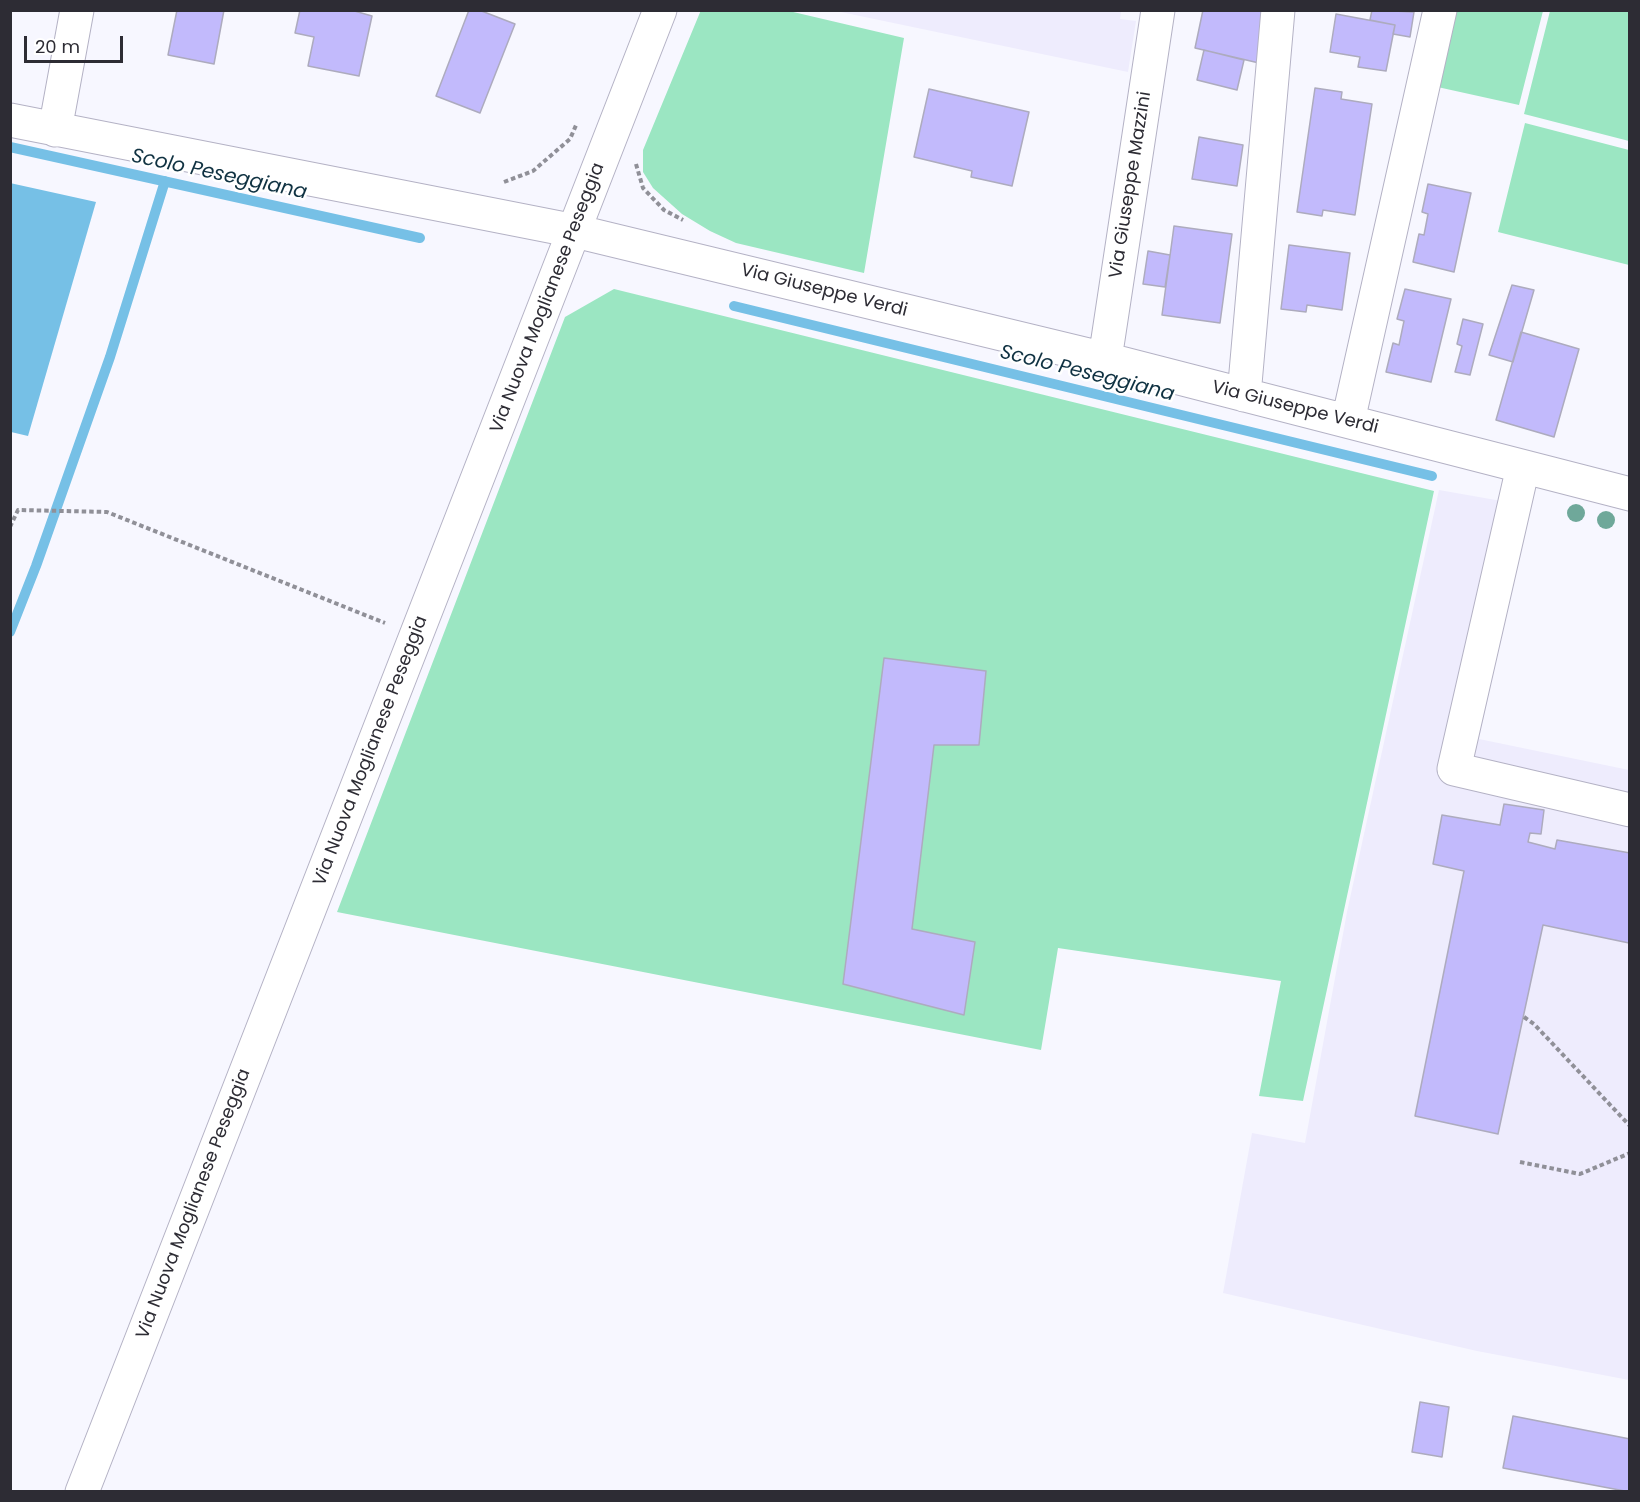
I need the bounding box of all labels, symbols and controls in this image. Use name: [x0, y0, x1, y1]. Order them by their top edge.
scale bar: [27, 24, 126, 62]
text: 20 m: [35, 34, 80, 59]
street label: Via Giuseppe Mazzini: [1106, 90, 1156, 280]
water label: Scolo Peseggiana: [129, 145, 309, 205]
street label: Via Nuova Moglianese Peseggia: [486, 160, 610, 436]
street label: Via Giuseppe Verdi: [738, 260, 910, 322]
water label: Scolo Peseggiana: [997, 341, 1177, 407]
street label: Via Giuseppe Verdi: [1209, 377, 1381, 439]
street label: Via Nuova Moglianese Peseggia: [309, 613, 433, 889]
street label: Via Nuova Moglianese Peseggia: [132, 1066, 256, 1342]

